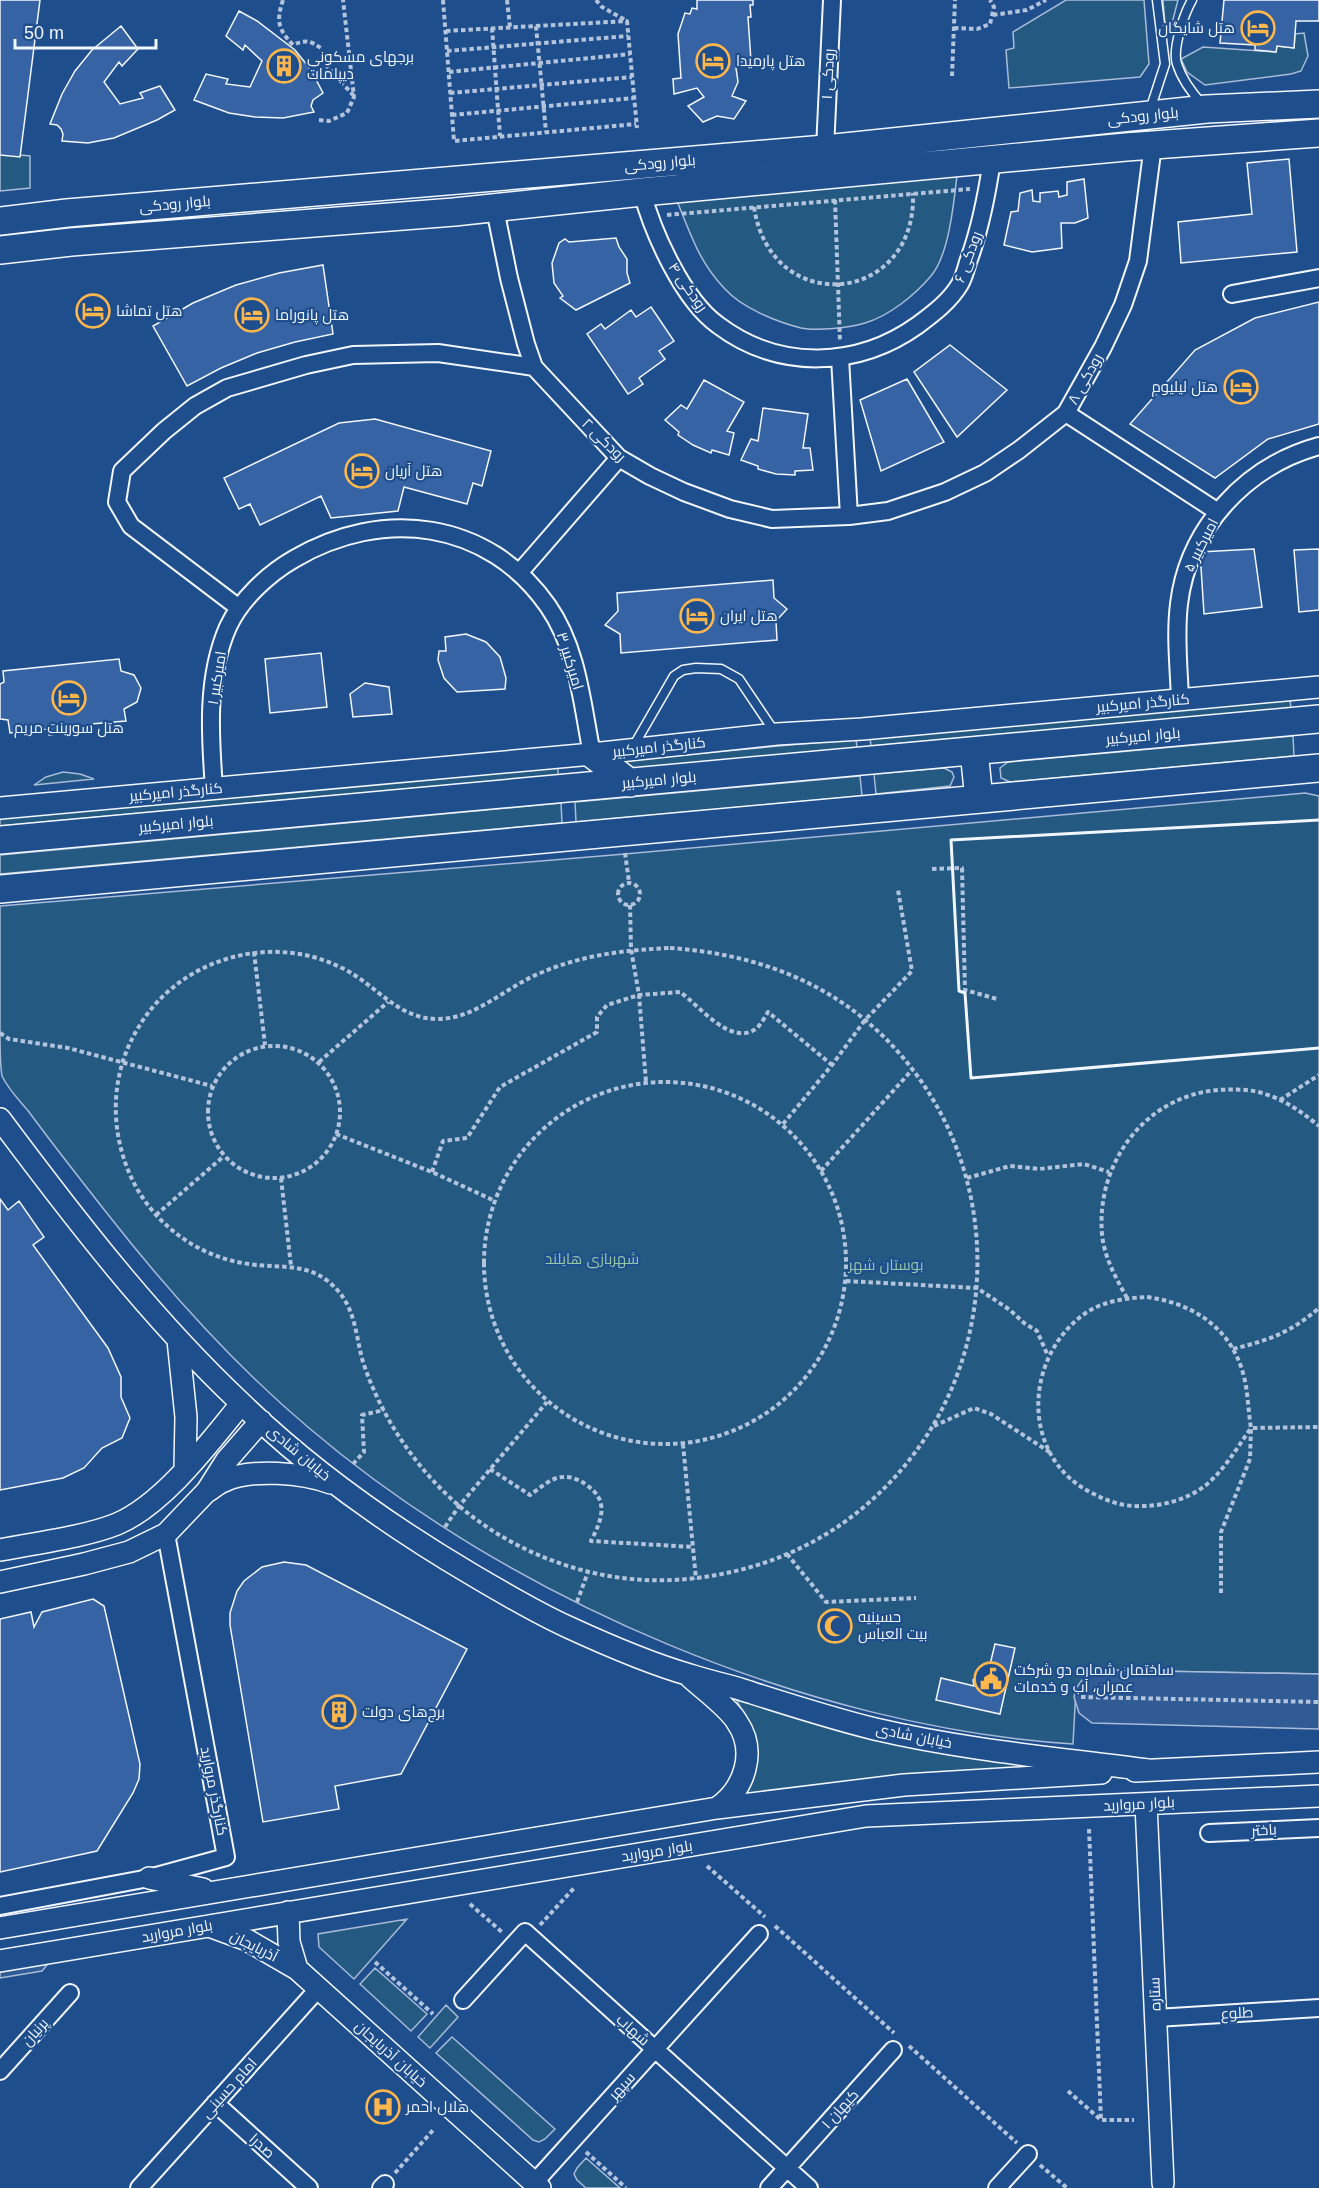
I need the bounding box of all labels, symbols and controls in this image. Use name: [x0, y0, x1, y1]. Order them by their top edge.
hotel icon: هتل شایگان: [1240, 10, 1276, 46]
scale bar: [15, 12, 156, 50]
place label: هتل شایگان: [1158, 19, 1235, 38]
text: 50 m: [24, 23, 64, 43]
hotel icon: هتل پارمیدا: [695, 43, 731, 79]
building icon: برجهای مسکونی دیپلمات: [266, 48, 302, 84]
place label: برجهای مسکونی دیپلمات: [307, 48, 414, 84]
street label: رودکی ۱: [818, 48, 839, 100]
place label: هتل پارمیدا: [736, 52, 805, 71]
street label: بلوار رودکی: [1107, 103, 1180, 130]
street label: بلوار رودکی: [624, 151, 696, 176]
street label: بلوار رودکی: [139, 192, 211, 217]
street label: رودکی ۶: [950, 229, 987, 285]
street label: رودکی ۴: [664, 259, 711, 316]
hotel icon: هتل تماشا: [75, 293, 111, 329]
hotel icon: هتل پانوراما: [234, 297, 270, 333]
place label: هتل تماشا: [116, 302, 182, 321]
place label: هتل پانوراما: [275, 306, 349, 325]
street label: رودکی ۸: [1064, 350, 1107, 408]
hotel icon: هتل لیلیوم: [1223, 369, 1259, 405]
place label: هتل لیلیوم: [1151, 378, 1218, 397]
street label: رودکی ۲: [578, 415, 630, 466]
hotel icon: هتل آریان: [344, 453, 380, 489]
place label: هتل آریان: [385, 462, 442, 481]
street label: امیرکبیر ۵: [1180, 515, 1222, 575]
hotel icon: هتل ایران: [679, 598, 715, 634]
place label: هتل ایران: [720, 607, 778, 626]
street label: امیرکبیر ۳: [553, 630, 587, 692]
street label: امیرکبیر ۱: [204, 650, 230, 706]
hotel icon: هتل سورینت مريم: [51, 680, 87, 716]
street label: کنارگذر امیرکبیر: [1095, 690, 1190, 716]
place label: هتل سورینت مريم: [14, 719, 124, 738]
street label: بلوار امیرکبیر: [1104, 724, 1181, 748]
street label: کنارگذر امیرکبیر: [610, 733, 707, 761]
street label: بلوار امیرکبیر: [620, 768, 697, 792]
street label: کنارگذر امیرکبیر: [128, 779, 223, 805]
street label: بلوار امیرکبیر: [137, 812, 214, 836]
park label: شهربازی هایلند: [545, 1250, 639, 1269]
park label: بوستان شهر: [848, 1256, 923, 1275]
street label: خیابان شادی: [263, 1421, 334, 1485]
mosque icon: حسینیه بیت العباس: [817, 1608, 853, 1644]
place label: حسینیه بیت العباس: [858, 1608, 928, 1644]
public building icon: ساختمان شماره دو شرکت عمران، آب و خدمات: [973, 1661, 1009, 1697]
place label: ساختمان شماره دو شرکت عمران، آب و خدمات: [1014, 1661, 1174, 1697]
building icon: برج‌های دولت: [321, 1694, 357, 1730]
place label: برج‌های دولت: [362, 1703, 445, 1723]
street label: خیابان شادی: [874, 1720, 954, 1753]
street label: کنارگذر مروارید: [197, 1745, 231, 1837]
street label: بلوار مروارید: [1103, 1793, 1175, 1815]
street label: باختر: [1250, 1820, 1277, 1840]
street label: بلوار مروارید: [620, 1836, 694, 1866]
street label: بلوار مروارید: [140, 1916, 214, 1946]
street label: آذربایجان: [227, 1926, 281, 1967]
street label: ستاره: [1145, 1977, 1165, 2011]
street label: طلوع: [1220, 2003, 1254, 2025]
street label: شهاب: [612, 2010, 653, 2050]
street label: پرنیان: [18, 2014, 53, 2050]
street label: خیابان آذربایجان: [351, 2017, 431, 2092]
street label: امام حسینی: [197, 2054, 262, 2123]
street label: سپهر: [604, 2068, 640, 2105]
street label: کیهان ۱: [818, 2086, 863, 2133]
hospital icon: هلال احمر: [365, 2089, 401, 2125]
place label: هلال احمر: [405, 2098, 469, 2116]
street label: صدرا: [245, 2130, 279, 2162]

